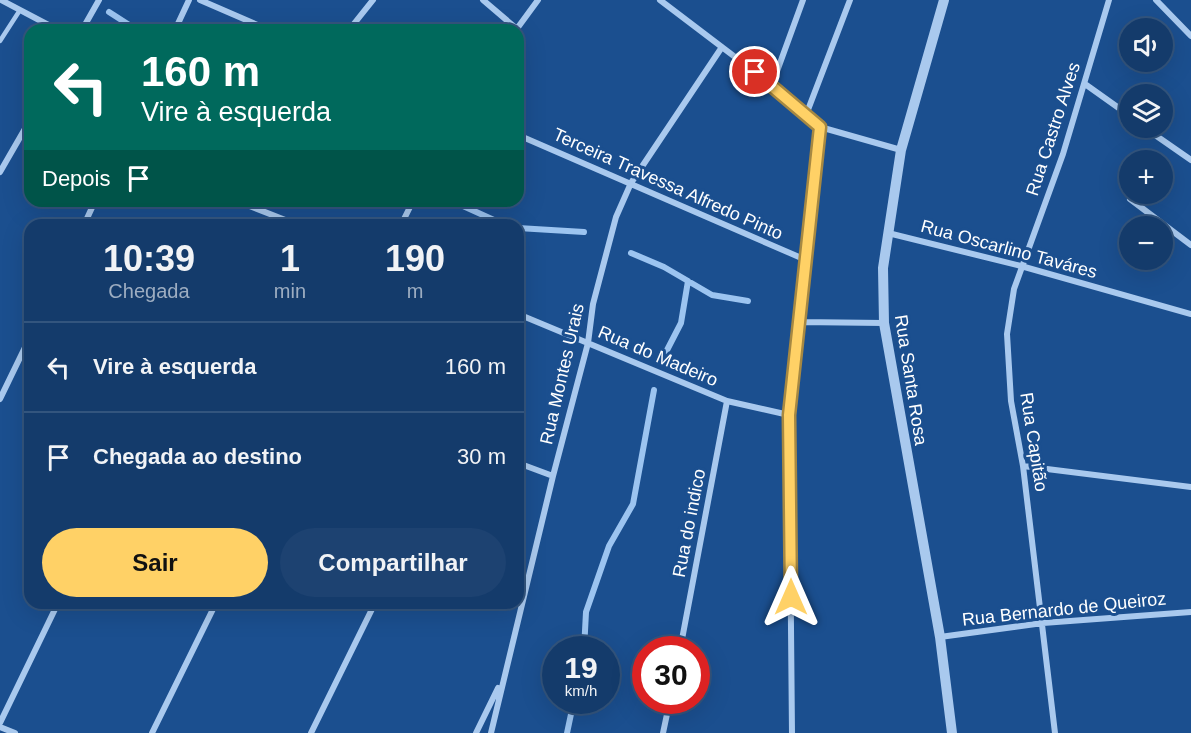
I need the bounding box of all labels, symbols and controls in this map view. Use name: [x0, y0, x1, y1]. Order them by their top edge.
map controls: [1119, 18, 1173, 270]
button: sound: [1119, 18, 1173, 72]
pin: [729, 46, 780, 97]
icon: left: [42, 48, 120, 126]
text: 160 m: [141, 48, 260, 95]
icon: arrive: [738, 55, 771, 88]
street label: Rua Castro Alves: [1022, 60, 1084, 198]
button: layers: [1119, 84, 1173, 138]
text: Vire à esquerda: [141, 97, 331, 127]
street label: Terceira Travessa Alfredo Pinto: [550, 124, 786, 244]
button: +: [1119, 150, 1173, 204]
icon: arrive: [122, 162, 155, 195]
text: Depois: [42, 166, 110, 191]
street label: Rua Oscarlino Taváres: [919, 216, 1099, 282]
button: −: [1119, 216, 1173, 270]
text: 10:39: [103, 238, 195, 279]
text: 1: [280, 238, 300, 279]
text: 190: [385, 238, 445, 279]
text: Chegada: [108, 280, 190, 302]
text: min: [274, 280, 306, 302]
text: m: [407, 280, 423, 302]
street label: Rua Montes Urais: [536, 302, 588, 446]
street label: Rua Santa Rosa: [891, 313, 931, 448]
street label: Rua do Madeiro: [595, 322, 721, 390]
icon: left: [42, 351, 75, 384]
text: Vire à esquerda: [93, 354, 256, 379]
text: 160 m: [445, 354, 506, 379]
street label: Rua Capitão: [1016, 391, 1052, 493]
icon: arrive: [42, 441, 75, 474]
text: Chegada ao destino: [93, 444, 302, 469]
text: 30 m: [457, 444, 506, 469]
street label: Rua do indico: [669, 467, 709, 579]
button: Sair: [42, 528, 268, 597]
button: Compartilhar: [280, 528, 506, 597]
position arrow: [759, 565, 823, 629]
street label: Rua Bernardo de Queiroz: [961, 588, 1167, 630]
speed limit sign: 30: [632, 636, 710, 714]
text: 19: [564, 651, 598, 684]
text: km/h: [565, 682, 597, 699]

